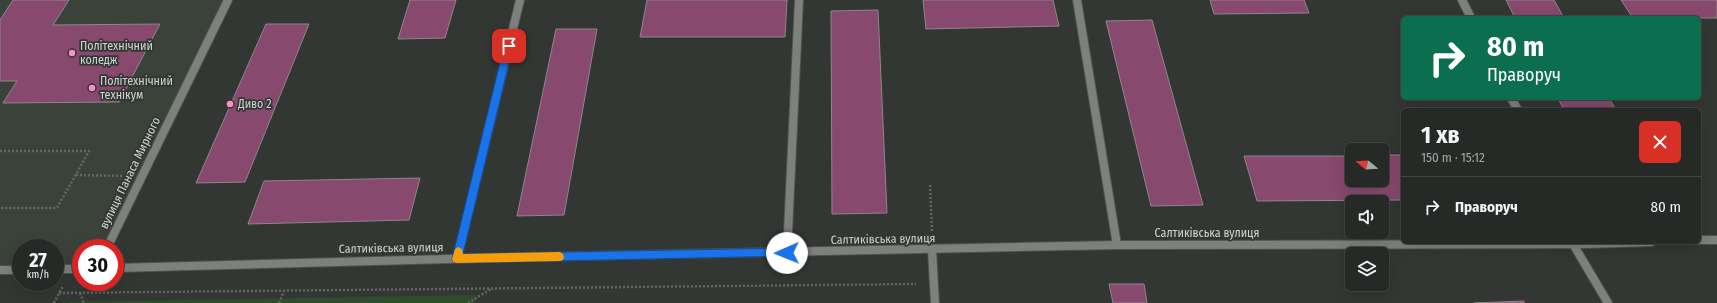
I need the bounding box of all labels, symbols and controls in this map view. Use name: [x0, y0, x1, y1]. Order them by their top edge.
pin: [492, 29, 526, 63]
text: 80 m: [1487, 30, 1544, 63]
icon: right: [1421, 32, 1473, 84]
icon: arrive: [498, 35, 520, 57]
place label: Політехнічний коледж: [80, 39, 153, 67]
marker: Політехнічний коледж: [67, 48, 77, 58]
text: Праворуч: [1487, 64, 1561, 86]
place label: Політехнічний технікум: [100, 74, 173, 102]
marker: Політехнічний технікум: [87, 83, 97, 93]
place label: Диво 2: [237, 97, 272, 111]
marker: Диво 2: [225, 99, 235, 109]
street label: вулиця Панаса Мирного: [97, 115, 163, 231]
text: 1 хв: [1421, 121, 1460, 149]
button: close: [1639, 121, 1681, 163]
north arrow: [1345, 143, 1389, 187]
map controls: [1345, 143, 1389, 291]
text: 150 m · 15:12: [1421, 150, 1485, 165]
button: sound: [1345, 195, 1389, 239]
icon: right: [1421, 196, 1443, 218]
text: Праворуч: [1455, 198, 1518, 216]
text: 80 m: [1651, 198, 1681, 216]
street label: Салтиківська вулиця: [1155, 226, 1259, 240]
street label: Салтиківська вулиця: [830, 231, 936, 247]
position arrow: [766, 232, 808, 274]
speed limit sign: 30: [72, 239, 124, 291]
street label: Салтиківська вулиця: [338, 240, 444, 256]
button: layers: [1345, 247, 1389, 291]
text: 27: [29, 248, 47, 272]
text: km/h: [27, 269, 49, 281]

